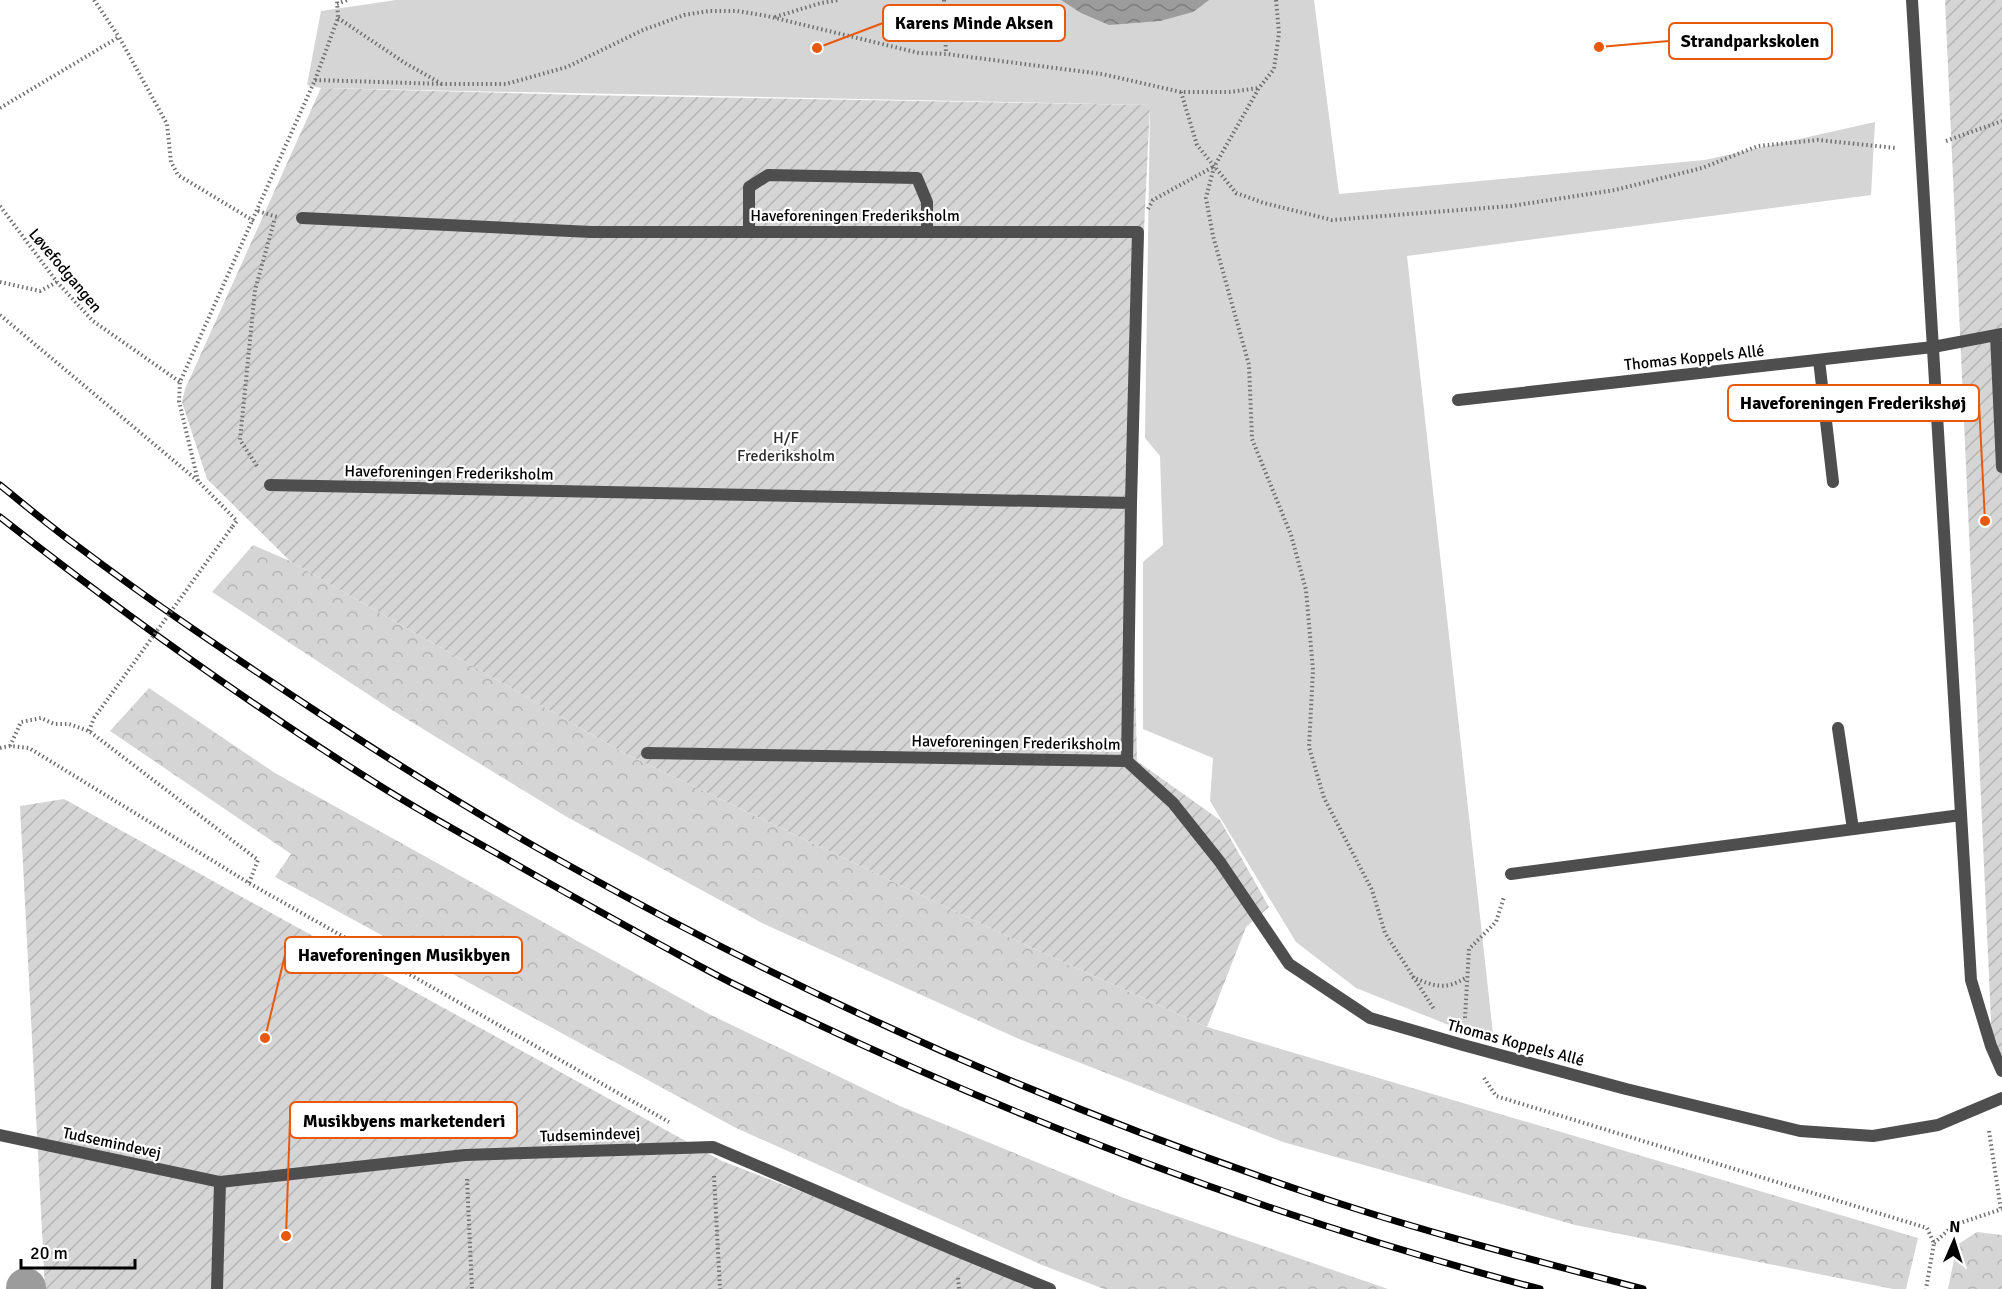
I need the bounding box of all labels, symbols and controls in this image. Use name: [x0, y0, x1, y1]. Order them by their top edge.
callout: Karens Minde Aksen: [883, 5, 1065, 41]
text: Karens Minde Aksen: [895, 12, 1053, 34]
callout: Strandparkskolen: [1669, 23, 1832, 59]
text: Strandparkskolen: [1681, 30, 1820, 52]
street label: Haveforeningen Frederiksholm: [750, 206, 960, 226]
street label: Løvefodgangen: [24, 225, 106, 317]
street label: Thomas Koppels Allé: [1623, 341, 1765, 375]
callout: Haveforeningen Frederikshøj: [1728, 385, 1979, 421]
text: Haveforeningen Frederikshøj: [1740, 392, 1966, 414]
park label: H/F Frederiksholm: [737, 428, 835, 466]
street label: Haveforeningen Frederiksholm: [344, 461, 554, 485]
street label: Haveforeningen Frederiksholm: [911, 731, 1121, 755]
callout: Haveforeningen Musikbyen: [285, 937, 522, 973]
text: Haveforeningen Musikbyen: [298, 944, 510, 966]
street label: Thomas Koppels Allé: [1445, 1015, 1586, 1071]
callout: Musikbyens marketenderi: [290, 1102, 517, 1138]
text: Musikbyens marketenderi: [303, 1110, 505, 1132]
street label: Tudsemindevej: [61, 1123, 163, 1163]
street label: Tudsemindevej: [540, 1123, 641, 1147]
north arrow: [1924, 1211, 1984, 1271]
text: N: [1949, 1217, 1961, 1237]
scale bar: [21, 1232, 135, 1270]
text: 20 m: [30, 1242, 68, 1264]

